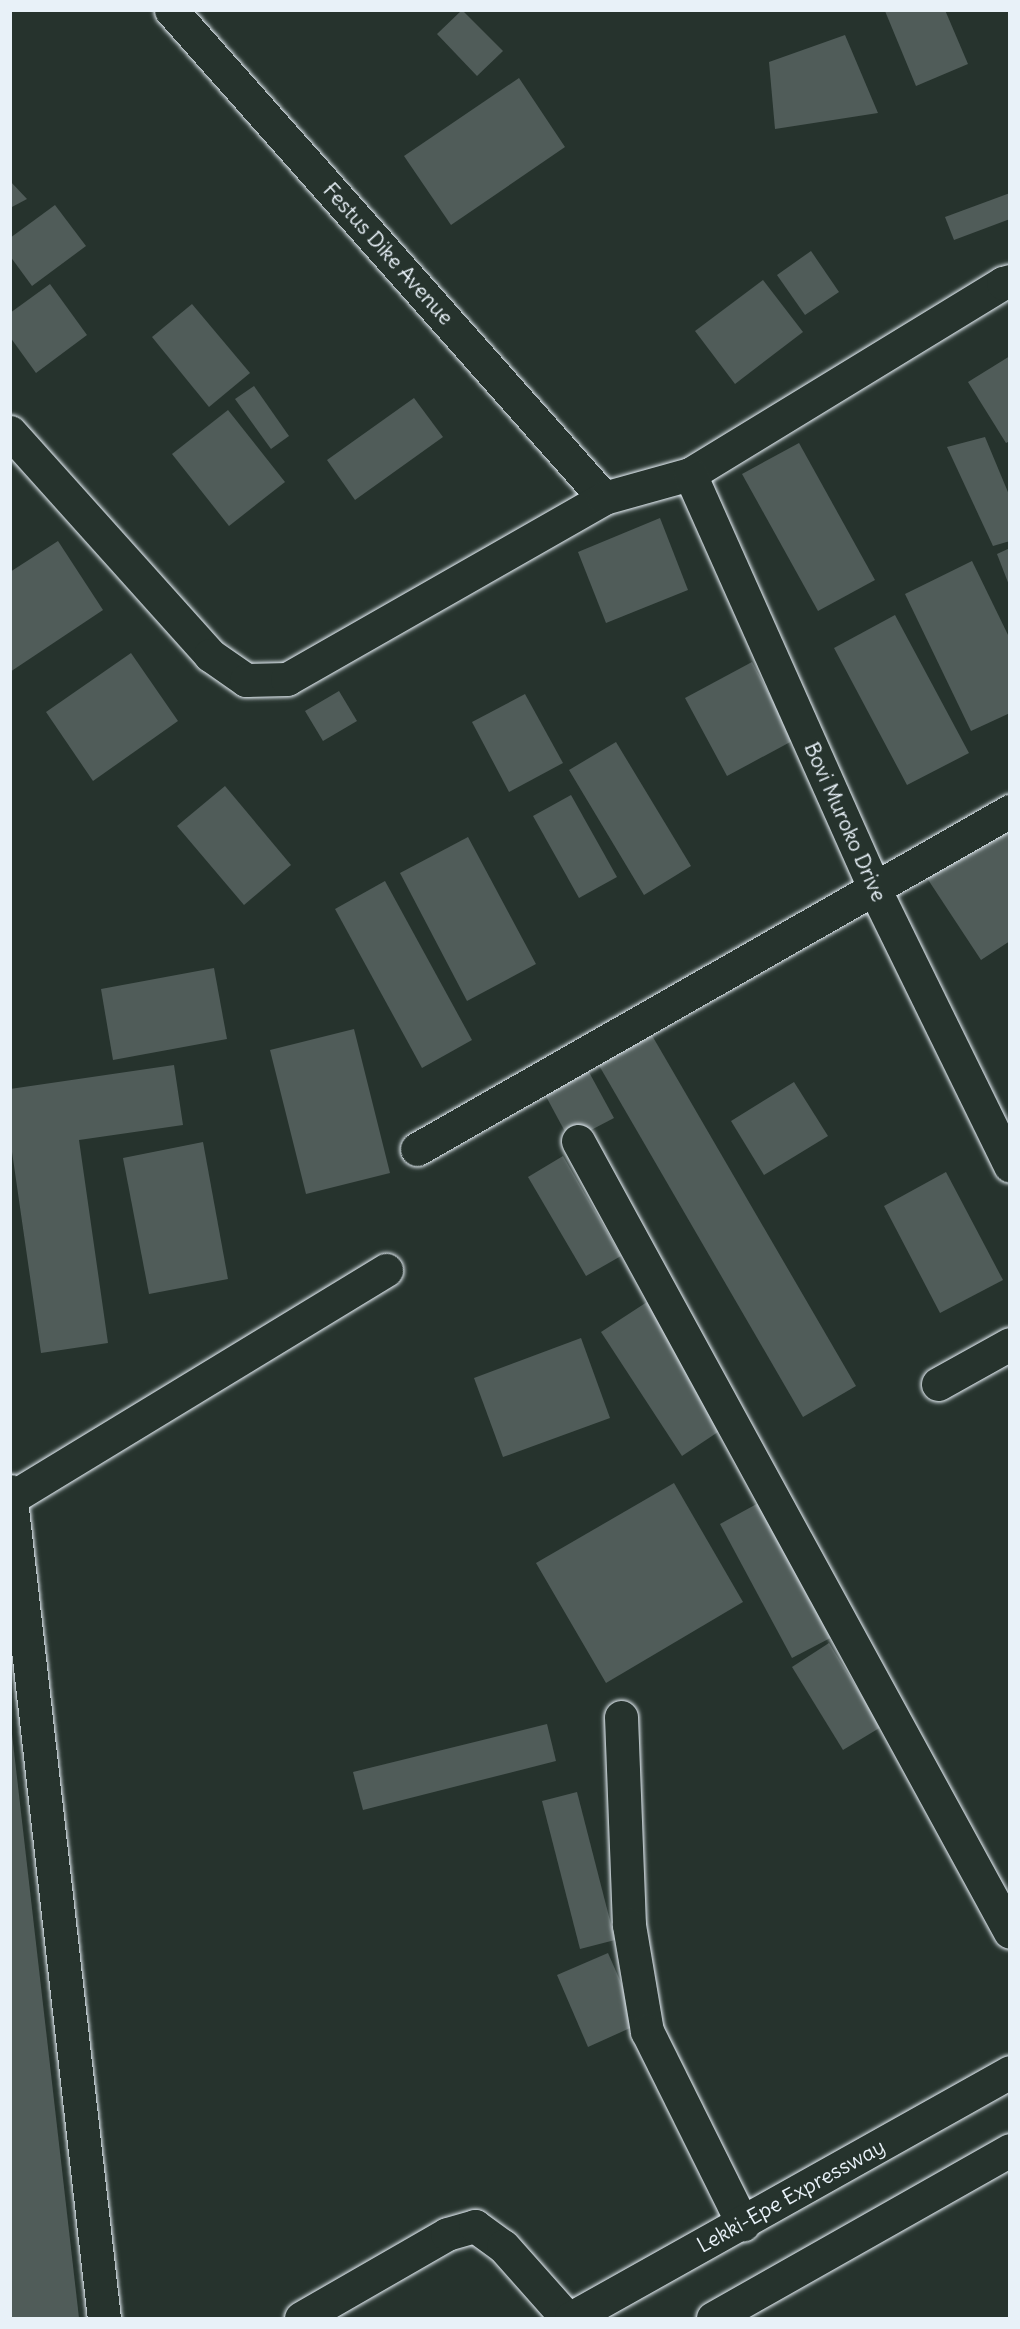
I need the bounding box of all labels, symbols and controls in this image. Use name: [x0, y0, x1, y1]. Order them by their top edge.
street label: Festus Dike Avenue: [318, 178, 458, 330]
street label: Bovi Muroko Drive: [799, 738, 891, 906]
street label: Lekki-Epe Expressway: [693, 2134, 889, 2258]

